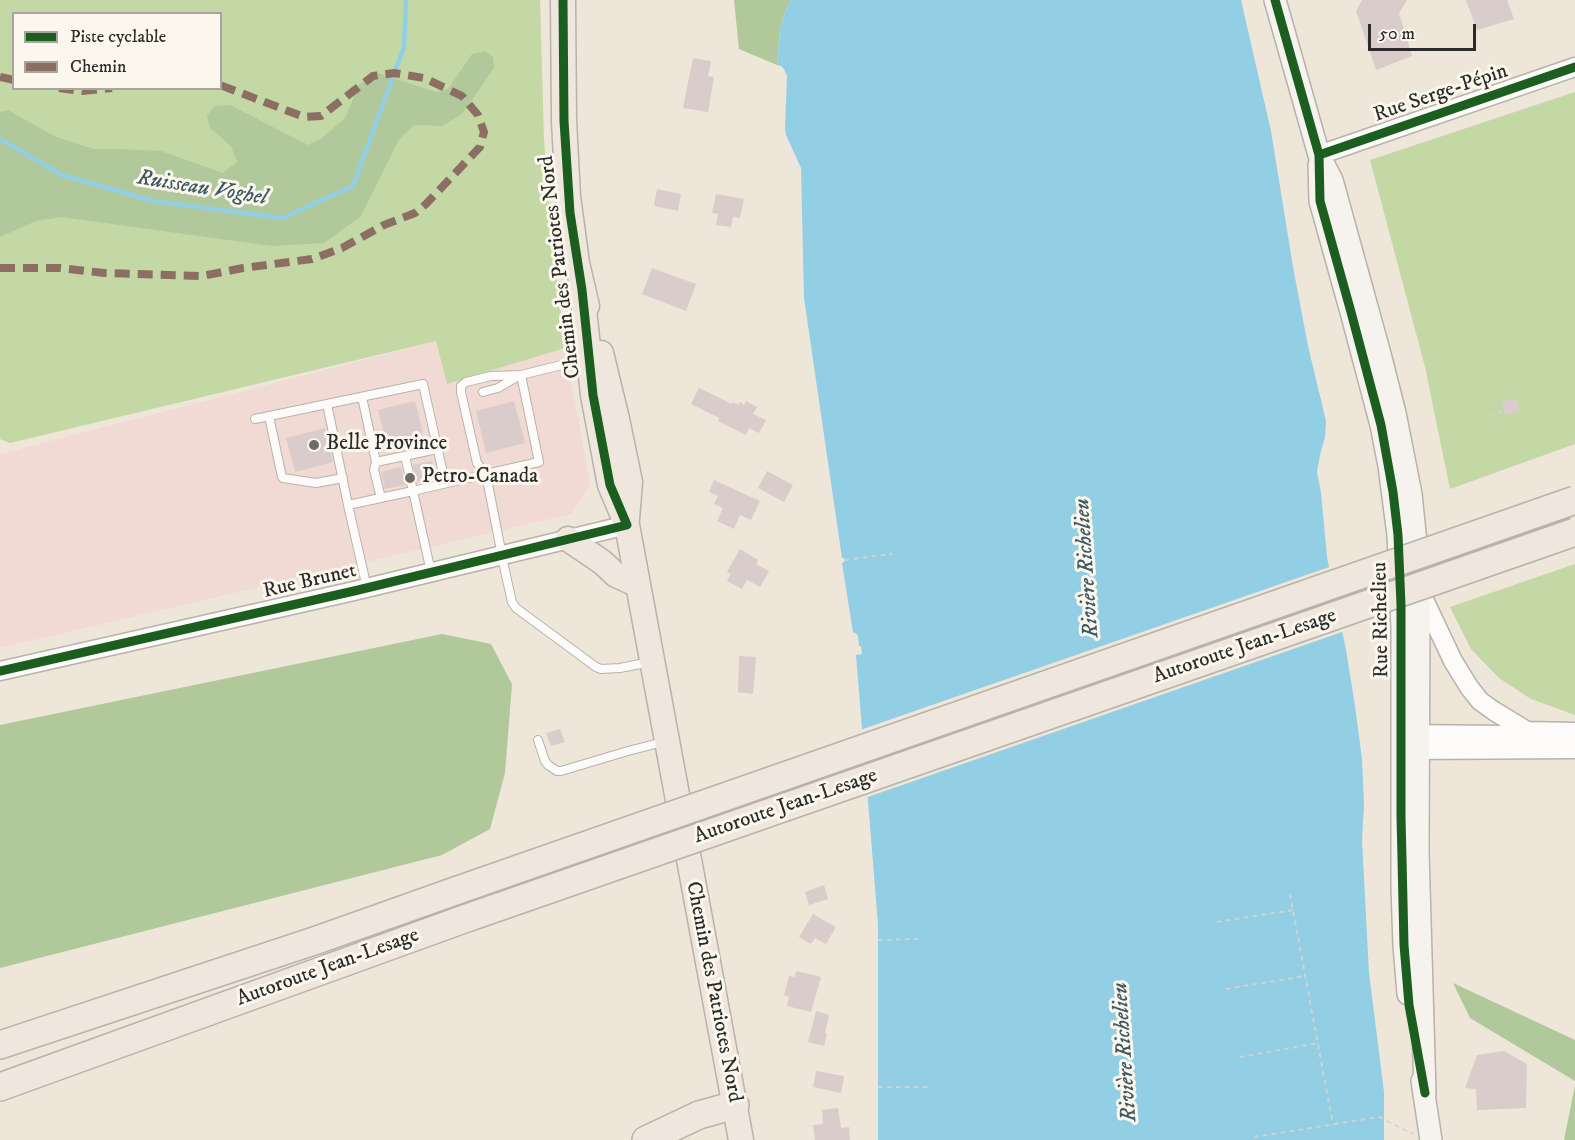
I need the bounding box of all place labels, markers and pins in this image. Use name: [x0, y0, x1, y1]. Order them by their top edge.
place label: Belle Province: [326, 432, 447, 458]
marker: Belle Province: [307, 438, 321, 452]
place label: Petro-Canada: [422, 465, 538, 491]
marker: Petro-Canada: [403, 471, 417, 485]

